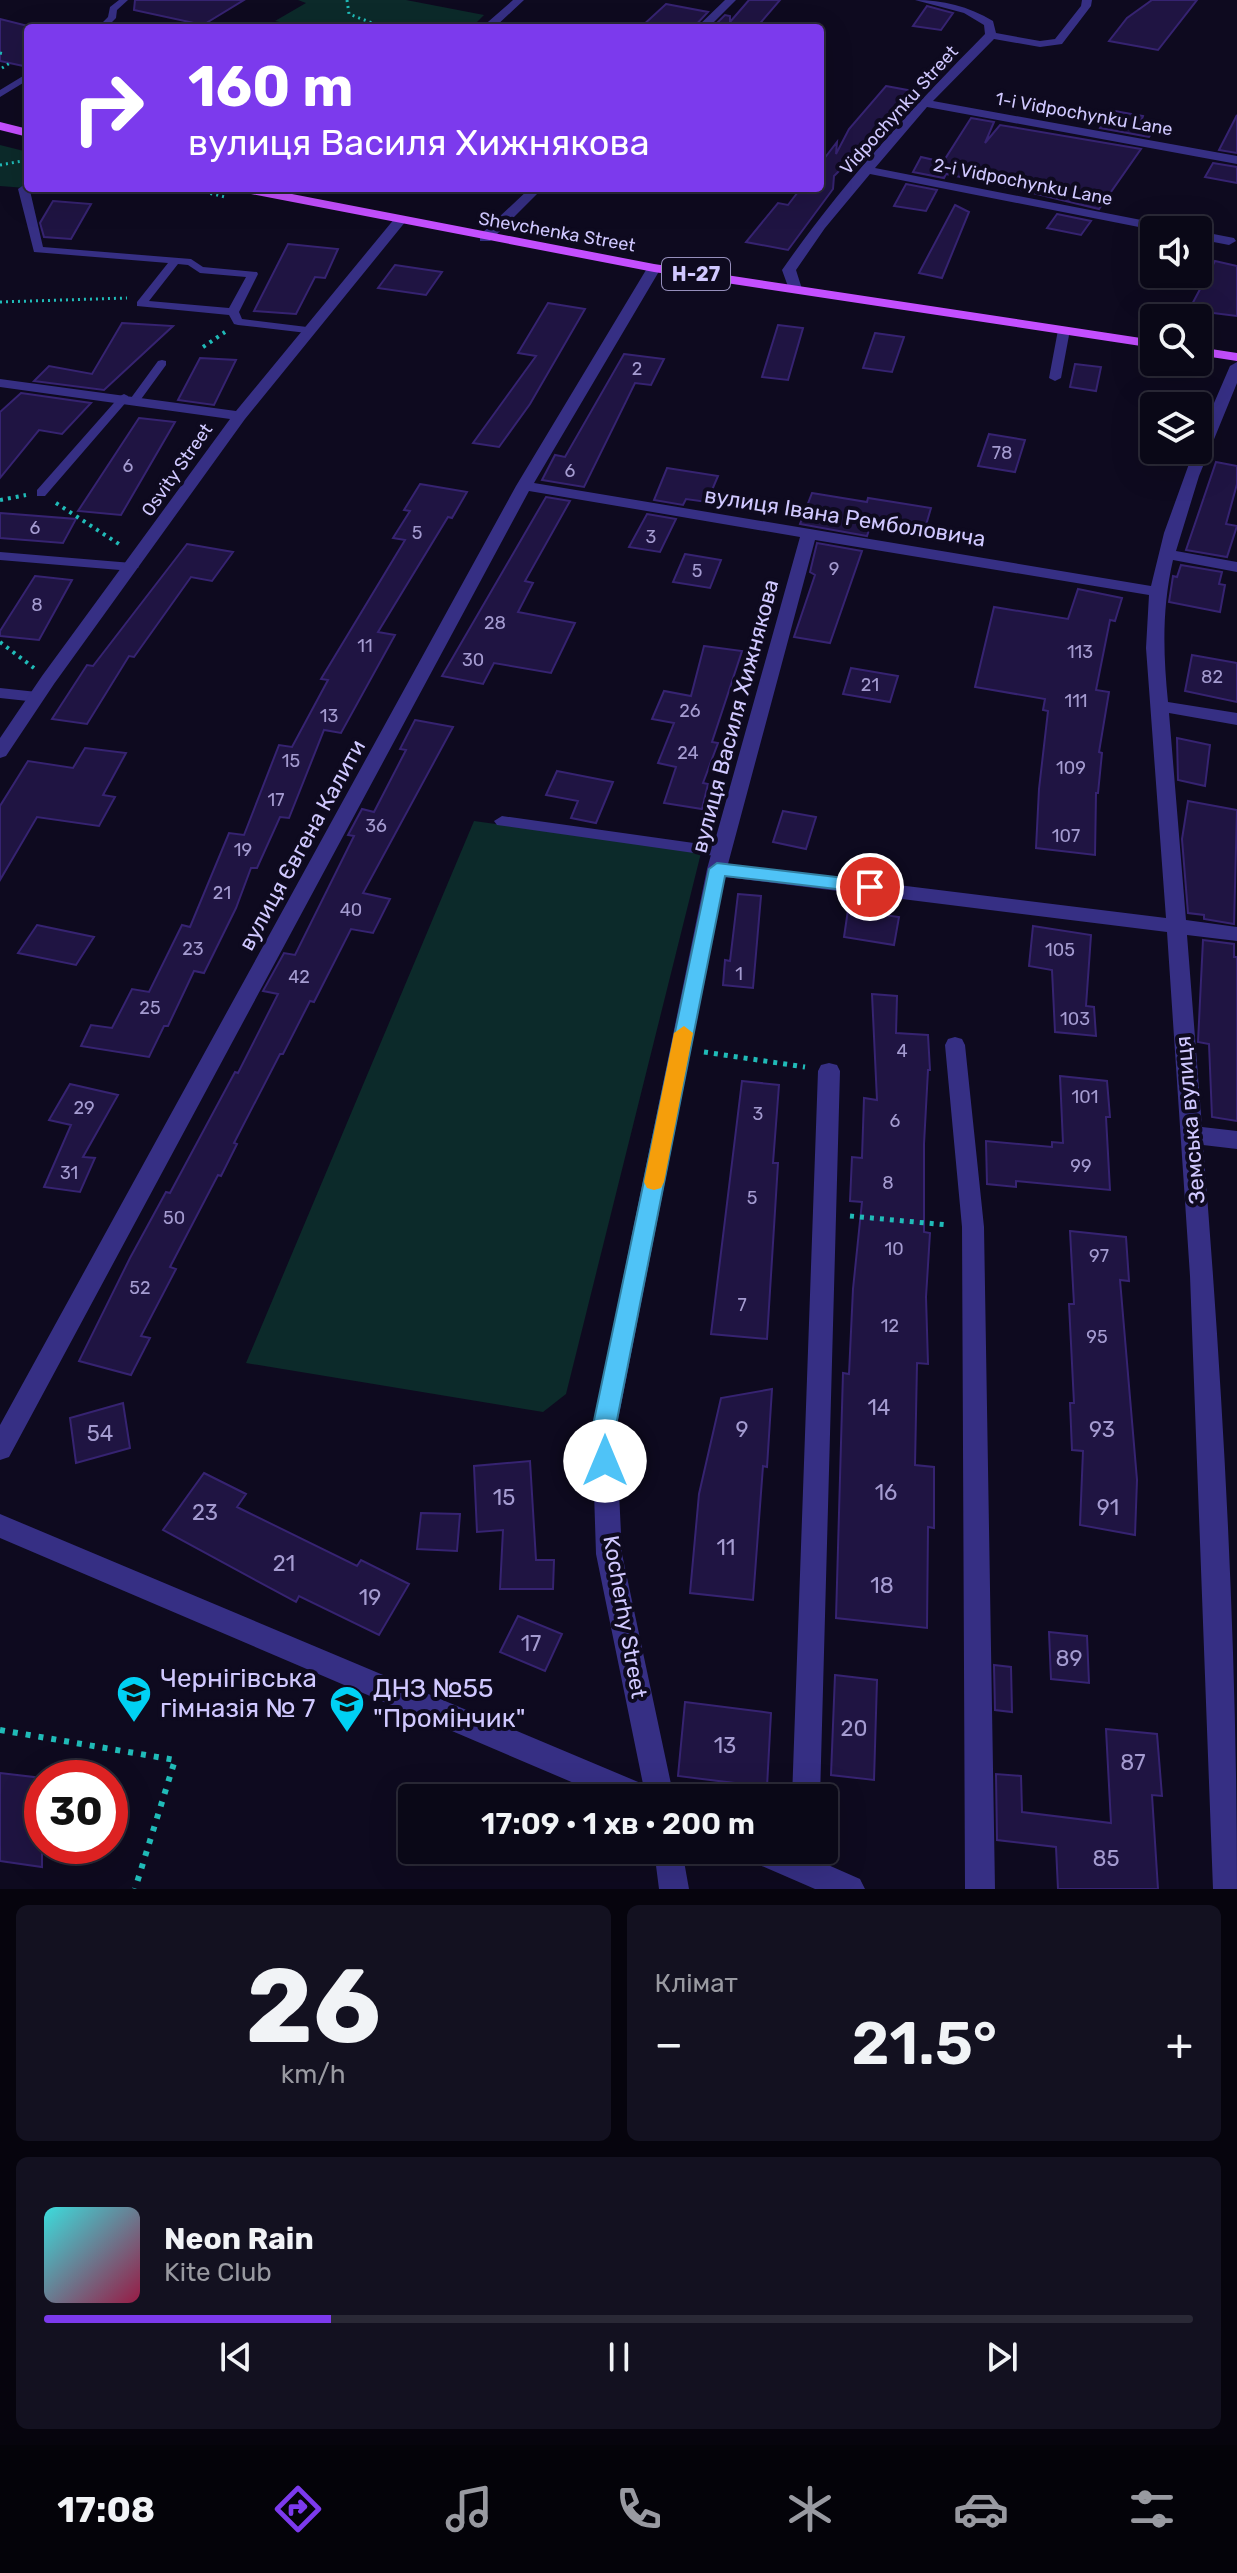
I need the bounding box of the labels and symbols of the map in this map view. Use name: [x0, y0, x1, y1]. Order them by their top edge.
street label: Vidpochynku Street: [835, 41, 963, 179]
street label: 1-i Vidpochynku Lane: [994, 88, 1174, 140]
street label: 2-i Vidpochynku Lane: [932, 154, 1114, 210]
street label: Shevchenka Street: [477, 207, 637, 257]
road number: Н-27: [662, 258, 730, 290]
house number: 2: [632, 358, 642, 380]
street label: Osvity Street: [137, 419, 217, 521]
house number: 78: [992, 442, 1012, 464]
house number: 6: [123, 455, 134, 477]
house number: 6: [565, 460, 576, 482]
street label: вулиця Івана Ремболовича: [702, 481, 988, 553]
house number: 6: [30, 517, 41, 539]
house number: 5: [412, 522, 422, 544]
house number: 3: [646, 526, 656, 548]
house number: 9: [829, 558, 839, 580]
house number: 5: [692, 560, 702, 582]
street label: вулиця Василя Хижнякова: [685, 576, 785, 856]
house number: 8: [31, 594, 43, 616]
house number: 28: [484, 612, 506, 634]
house number: 11: [357, 635, 373, 657]
house number: 113: [1067, 641, 1093, 663]
house number: 30: [462, 649, 484, 671]
house number: 82: [1201, 666, 1223, 688]
house number: 21: [861, 674, 879, 696]
house number: 111: [1064, 690, 1088, 712]
house number: 26: [679, 700, 701, 722]
house number: 13: [320, 705, 338, 727]
street label: вулиця Євгена Калити: [233, 735, 371, 955]
house number: 24: [677, 742, 699, 764]
house number: 15: [282, 750, 300, 772]
house number: 109: [1056, 757, 1086, 779]
house number: 17: [268, 789, 284, 811]
house number: 36: [365, 815, 387, 837]
house number: 107: [1052, 825, 1080, 847]
house number: 19: [234, 839, 252, 861]
pin: [836, 853, 904, 921]
house number: 21: [213, 882, 231, 904]
house number: 40: [340, 899, 362, 921]
house number: 23: [182, 938, 204, 960]
house number: 105: [1045, 939, 1075, 961]
house number: 1: [735, 963, 743, 985]
house number: 42: [288, 966, 310, 988]
house number: 25: [139, 997, 161, 1019]
house number: 103: [1060, 1008, 1090, 1030]
street label: Земська вулиця: [1169, 1035, 1211, 1205]
house number: 4: [896, 1040, 908, 1062]
house number: 101: [1072, 1086, 1098, 1108]
house number: 29: [73, 1097, 95, 1119]
house number: 3: [753, 1103, 763, 1125]
house number: 6: [890, 1110, 901, 1132]
house number: 99: [1070, 1155, 1092, 1177]
house number: 31: [60, 1162, 78, 1184]
house number: 8: [882, 1172, 894, 1194]
house number: 5: [747, 1187, 757, 1209]
house number: 50: [163, 1207, 185, 1229]
house number: 10: [884, 1238, 904, 1260]
house number: 97: [1089, 1245, 1109, 1267]
house number: 52: [129, 1277, 151, 1299]
house number: 7: [737, 1294, 747, 1316]
house number: 12: [881, 1315, 899, 1337]
house number: 95: [1086, 1326, 1108, 1348]
house number: 14: [867, 1394, 891, 1421]
house number: 9: [735, 1416, 749, 1443]
house number: 93: [1089, 1416, 1115, 1443]
position arrow: [563, 1419, 647, 1503]
house number: 54: [87, 1420, 113, 1447]
house number: 16: [875, 1479, 897, 1506]
house number: 15: [493, 1484, 515, 1511]
house number: 91: [1097, 1494, 1119, 1521]
house number: 23: [192, 1499, 218, 1526]
street label: Kocherhy Street: [597, 1533, 653, 1701]
house number: 11: [717, 1534, 735, 1561]
house number: 21: [273, 1550, 295, 1577]
house number: 18: [870, 1572, 894, 1599]
house number: 19: [359, 1584, 381, 1611]
house number: 17: [521, 1630, 541, 1657]
house number: 89: [1055, 1645, 1083, 1672]
place label: Чернігівська гімназія № 7: [160, 1663, 317, 1724]
place label: ДНЗ №55 "Промінчик": [373, 1673, 525, 1734]
school or university icon: Чернігівська гімназія № 7: [115, 1674, 153, 1724]
school or university icon: ДНЗ №55 "Промінчик": [328, 1684, 366, 1734]
house number: 20: [841, 1715, 867, 1742]
house number: 13: [714, 1732, 736, 1759]
house number: 87: [1120, 1749, 1146, 1776]
speed limit sign: 30: [24, 1760, 128, 1864]
house number: 85: [1092, 1845, 1120, 1872]

